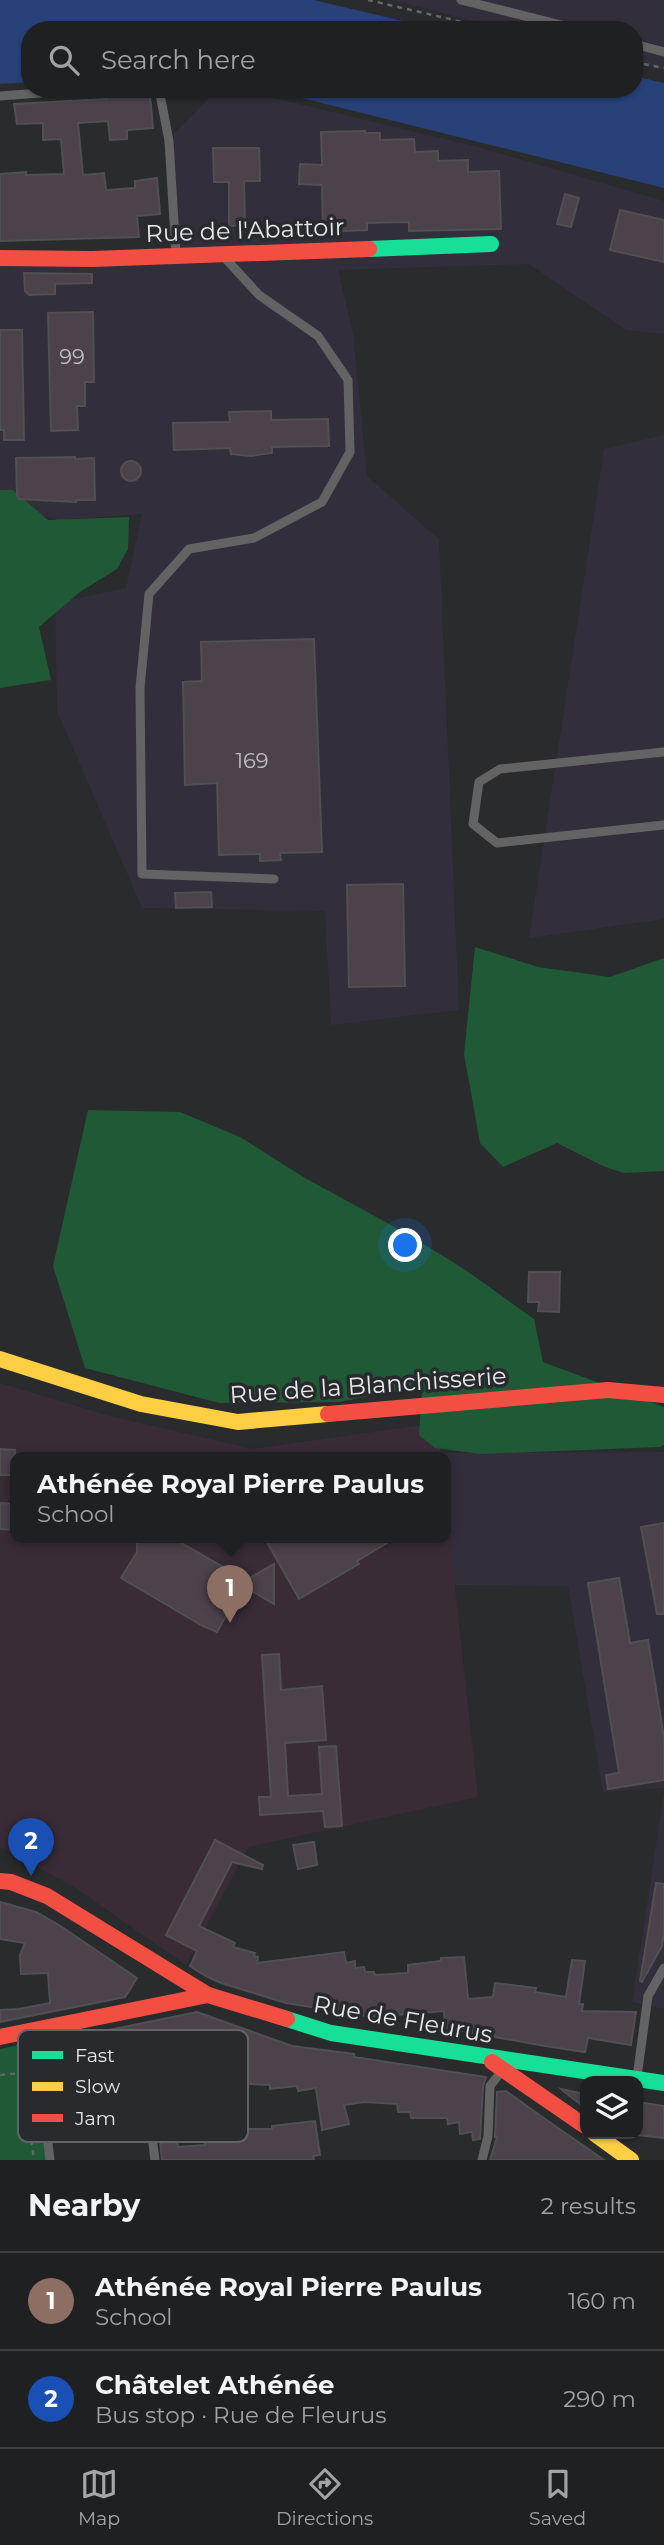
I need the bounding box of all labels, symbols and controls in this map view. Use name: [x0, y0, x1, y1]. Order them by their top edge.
search box: [21, 21, 643, 98]
icon: search: [45, 41, 83, 79]
text: Search here: [101, 44, 256, 76]
street label: Rue de l'Abattoir: [145, 212, 345, 248]
house number: 99: [59, 344, 85, 369]
house number: 169: [235, 748, 269, 773]
your location: [388, 1228, 422, 1262]
street label: Rue de la Blanchisserie: [229, 1361, 507, 1409]
popup: [10, 1452, 451, 1543]
text: Athénée Royal Pierre Paulus: [37, 1468, 424, 1500]
text: School: [37, 1500, 115, 1528]
pin: 1: [207, 1565, 253, 1623]
pin: 2: [8, 1818, 54, 1876]
street label: Rue de Fleurus: [311, 1989, 495, 2049]
legend: [18, 2030, 248, 2142]
text: Fast: [75, 2044, 115, 2067]
text: Slow: [75, 2075, 120, 2098]
map controls: [580, 2076, 643, 2139]
button: layers: [580, 2076, 643, 2139]
text: Jam: [74, 2107, 116, 2130]
text: Nearby: [28, 2187, 140, 2224]
text: 2 results: [541, 2192, 636, 2220]
text: Athénée Royal Pierre Paulus: [95, 2271, 482, 2303]
text: 1: [46, 2287, 56, 2315]
text: 160 m: [568, 2287, 636, 2315]
text: School: [95, 2303, 173, 2331]
text: Châtelet Athénée: [95, 2369, 334, 2401]
text: 2: [44, 2385, 58, 2413]
text: 290 m: [563, 2385, 636, 2413]
text: Bus stop · Rue de Fleurus: [95, 2401, 387, 2429]
tab: Map: [78, 2465, 120, 2530]
tab: Directions: [276, 2465, 373, 2530]
tab: Saved: [529, 2465, 586, 2530]

